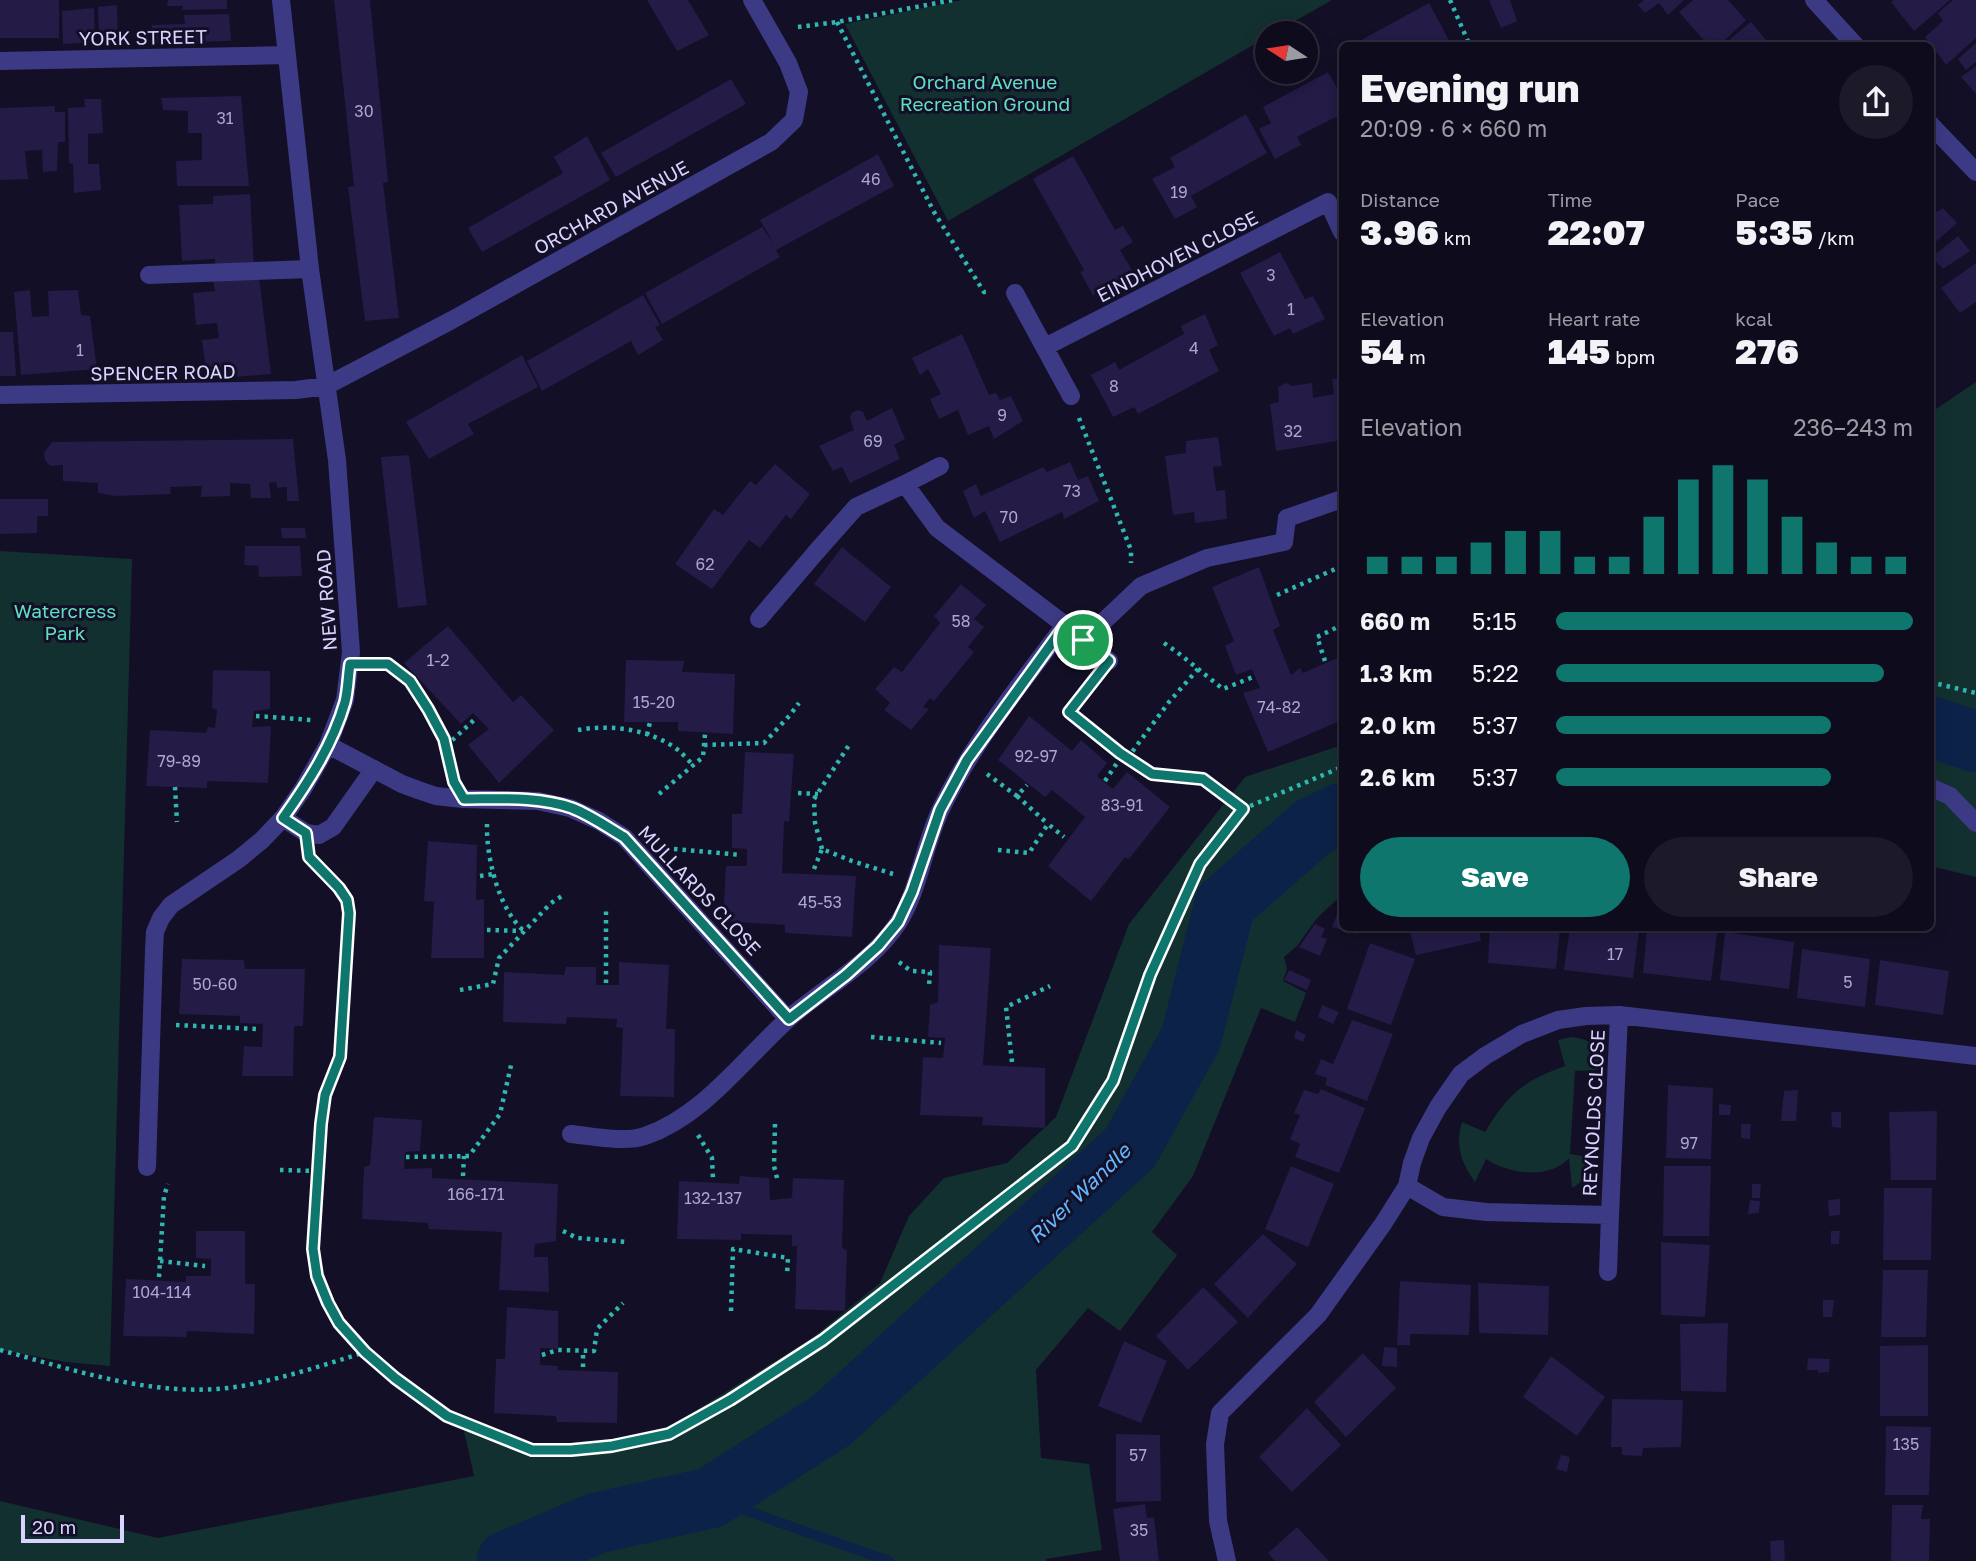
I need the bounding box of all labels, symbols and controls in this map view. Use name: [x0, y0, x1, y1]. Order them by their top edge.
north arrow: [1255, 21, 1318, 84]
map controls: [1255, 21, 1318, 84]
street label: YORK STREET: [79, 24, 208, 50]
text: Evening run: [1360, 65, 1579, 110]
button: share: [1839, 65, 1913, 139]
park label: Orchard Avenue Recreation Ground: [900, 70, 1070, 115]
house number: 30: [354, 101, 374, 121]
house number: 31: [216, 108, 234, 128]
text: 20:09 · 6 × 660 m: [1360, 114, 1547, 142]
street label: ORCHARD AVENUE: [530, 155, 692, 259]
house number: 46: [861, 169, 881, 189]
house number: 19: [1170, 182, 1188, 202]
text: Distance: [1360, 188, 1440, 211]
text: Time: [1548, 188, 1592, 211]
text: Pace: [1735, 188, 1780, 211]
street label: EINDHOVEN CLOSE: [1093, 205, 1261, 307]
text: 3.96: [1360, 211, 1439, 253]
text: 22:07: [1548, 211, 1645, 253]
text: 5:35: [1735, 211, 1813, 253]
text: km: [1439, 226, 1471, 249]
text: /km: [1813, 226, 1854, 249]
house number: 3: [1266, 265, 1276, 285]
house number: 1: [1287, 299, 1295, 319]
text: Elevation: [1360, 307, 1445, 330]
text: Heart rate: [1548, 307, 1640, 330]
text: kcal: [1735, 307, 1773, 330]
text: 54: [1360, 330, 1404, 372]
text: 145: [1548, 330, 1610, 372]
text: 276: [1735, 330, 1799, 372]
house number: 4: [1189, 338, 1199, 358]
house number: 1: [76, 340, 84, 360]
text: m: [1404, 345, 1426, 368]
text: bpm: [1610, 345, 1655, 368]
street label: SPENCER ROAD: [90, 359, 236, 385]
house number: 8: [1109, 376, 1119, 396]
house number: 9: [997, 405, 1007, 425]
text: Elevation: [1360, 413, 1462, 441]
text: 236–243 m: [1793, 413, 1913, 441]
house number: 32: [1284, 421, 1302, 441]
house number: 69: [863, 431, 883, 451]
house number: 73: [1063, 481, 1081, 501]
house number: 70: [1000, 507, 1018, 527]
street label: NEW ROAD: [311, 548, 341, 652]
house number: 62: [696, 554, 714, 574]
park label: Watercress Park: [14, 599, 116, 644]
text: 660 m: [1360, 607, 1430, 635]
text: 5:15: [1472, 607, 1517, 635]
pin: [1053, 610, 1113, 670]
house number: 58: [951, 611, 971, 631]
icon: arrive: [1064, 621, 1102, 659]
house number: 1-2: [426, 650, 450, 670]
text: 1.3 km: [1360, 659, 1432, 687]
text: 5:22: [1472, 659, 1519, 687]
house number: 15-20: [633, 692, 675, 712]
house number: 74-82: [1257, 697, 1301, 717]
text: 2.0 km: [1360, 711, 1436, 739]
text: 5:37: [1472, 711, 1518, 739]
house number: 92-97: [1014, 746, 1058, 766]
house number: 79-89: [157, 751, 201, 771]
text: 2.6 km: [1360, 763, 1435, 791]
text: 5:37: [1472, 763, 1518, 791]
house number: 83-91: [1101, 795, 1144, 815]
street label: MULLARDS CLOSE: [634, 820, 766, 960]
button: Save: [1360, 837, 1630, 917]
button: Share: [1644, 837, 1913, 917]
house number: 45-53: [798, 892, 842, 912]
house number: 17: [1607, 944, 1623, 964]
house number: 5: [1843, 972, 1853, 992]
house number: 50-60: [193, 974, 237, 994]
street label: REYNOLDS CLOSE: [1577, 1029, 1609, 1197]
house number: 97: [1680, 1133, 1698, 1153]
water label: River Wandle: [1022, 1136, 1137, 1248]
house number: 166-171: [447, 1184, 505, 1204]
house number: 132-137: [684, 1188, 742, 1208]
house number: 104-114: [133, 1282, 191, 1302]
house number: 135: [1893, 1434, 1919, 1454]
house number: 57: [1129, 1445, 1147, 1465]
scale bar: [21, 1512, 124, 1544]
text: 20 m: [32, 1515, 76, 1538]
house number: 35: [1130, 1520, 1148, 1540]

